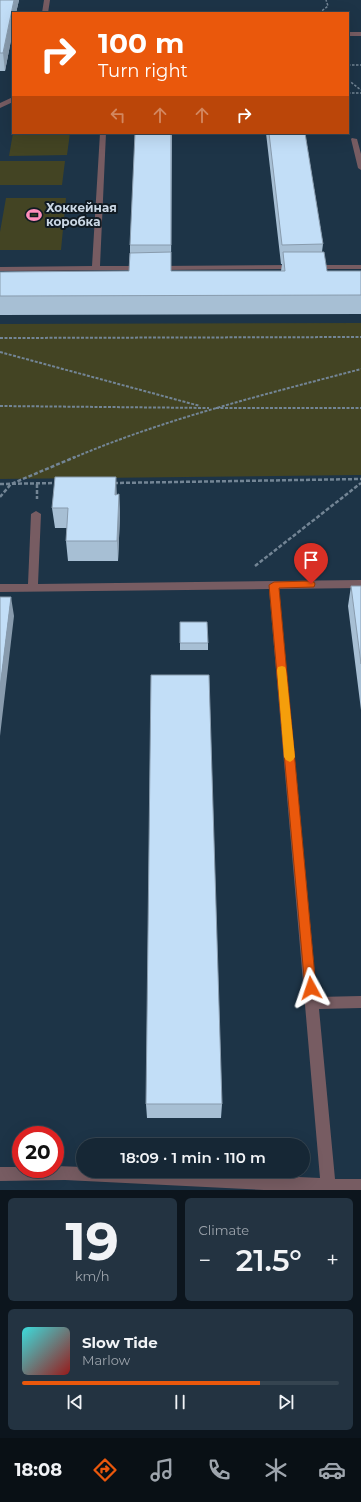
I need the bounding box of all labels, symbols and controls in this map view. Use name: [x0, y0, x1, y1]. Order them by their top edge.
text: 100 m: [98, 26, 184, 60]
icon: right: [32, 28, 84, 80]
text: Turn right: [98, 60, 188, 82]
icon: left: [107, 104, 129, 126]
icon: ahead: [149, 104, 171, 126]
icon: ahead: [191, 104, 213, 126]
icon: right: [233, 104, 255, 126]
place label: Хоккейная коробка: [46, 200, 117, 229]
sports icon: Хоккейная коробка: [25, 206, 43, 224]
pin: [294, 543, 328, 584]
icon: arrive: [300, 549, 322, 571]
position arrow: [290, 967, 332, 1009]
speed limit sign: 20: [12, 1126, 64, 1178]
text: 18:09 · 1 min · 110 m: [120, 1148, 266, 1167]
text: 19: [65, 1210, 119, 1273]
text: Climate: [199, 1222, 249, 1238]
text: 21.5°: [236, 1242, 302, 1279]
text: −: [199, 1247, 211, 1274]
text: +: [326, 1247, 339, 1274]
text: km/h: [75, 1268, 110, 1284]
text: Slow Tide: [82, 1333, 158, 1352]
text: Marlow: [82, 1352, 130, 1368]
icon: previous: [64, 1391, 86, 1413]
icon: pause: [169, 1391, 191, 1413]
icon: next: [275, 1391, 297, 1413]
icon: directions: [91, 1456, 119, 1484]
icon: music: [148, 1456, 176, 1484]
icon: phone: [205, 1456, 233, 1484]
icon: climate: [262, 1456, 290, 1484]
icon: car: [318, 1456, 346, 1484]
text: 18:08: [14, 1459, 62, 1481]

